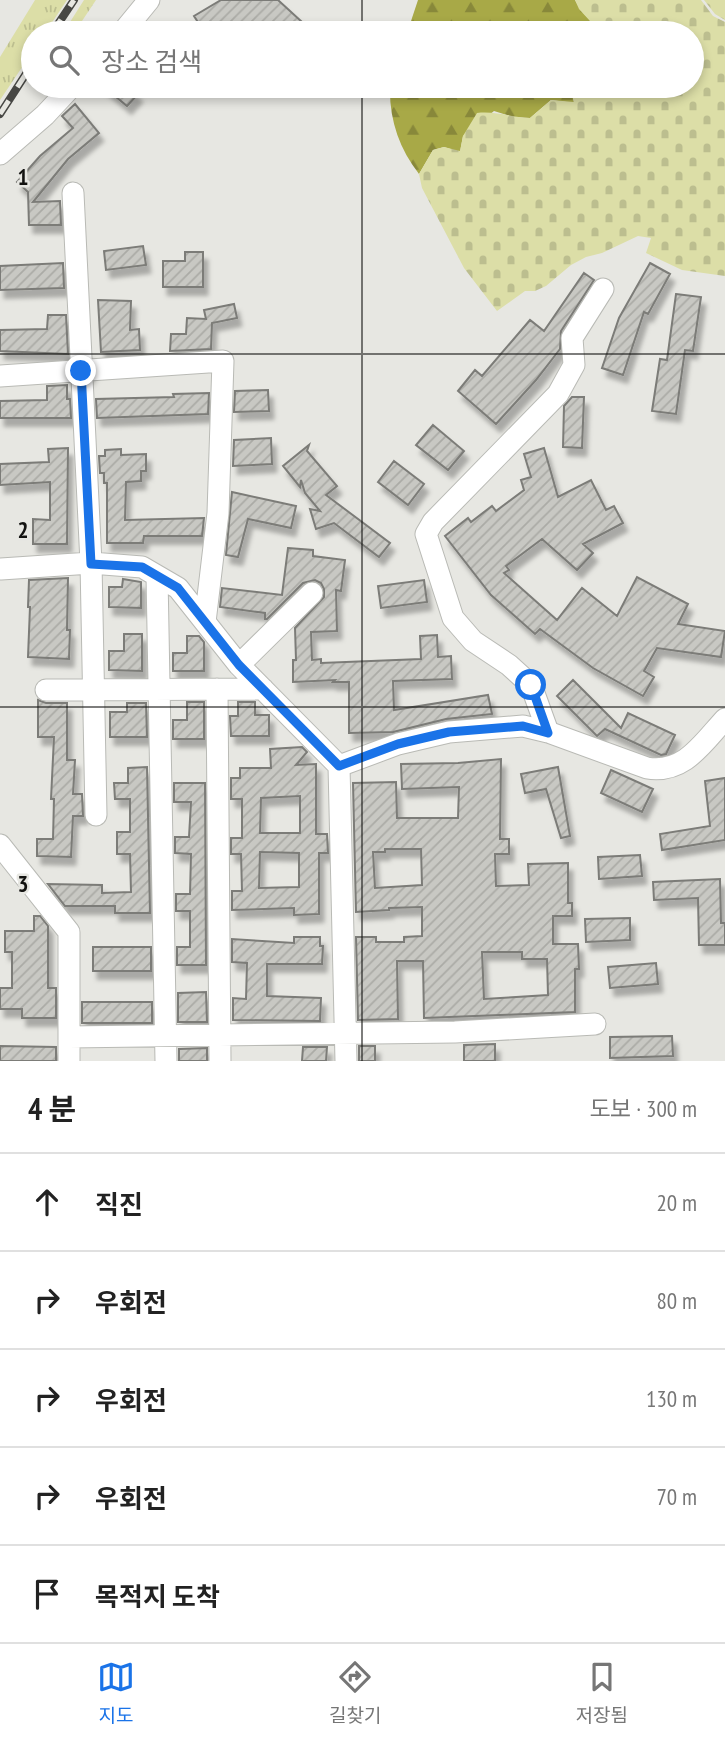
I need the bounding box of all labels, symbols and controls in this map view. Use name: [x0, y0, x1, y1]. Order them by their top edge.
search box: [21, 21, 704, 98]
icon: search: [45, 41, 83, 79]
text: 장소 검색: [101, 45, 202, 78]
text: 1: [18, 162, 29, 191]
route end: [65, 355, 96, 386]
text: 2: [18, 515, 29, 544]
route start: [515, 669, 546, 700]
text: 3: [18, 869, 29, 898]
text: 4 분: [28, 1089, 76, 1128]
text: 도보 · 300 m: [589, 1094, 697, 1123]
icon: ahead: [28, 1183, 66, 1221]
text: 직진: [95, 1188, 143, 1221]
text: 20 m: [656, 1188, 697, 1217]
icon: right: [28, 1281, 66, 1319]
text: 우회전: [95, 1286, 167, 1319]
text: 80 m: [656, 1286, 697, 1315]
icon: right: [28, 1379, 66, 1417]
text: 우회전: [95, 1384, 167, 1417]
text: 130 m: [646, 1384, 697, 1413]
icon: right: [28, 1477, 66, 1515]
text: 우회전: [95, 1482, 167, 1515]
text: 70 m: [656, 1482, 697, 1511]
icon: arrive: [28, 1575, 66, 1613]
text: 목적지 도착: [95, 1580, 220, 1613]
tab: 지도: [97, 1658, 135, 1727]
tab: 길찾기: [329, 1658, 382, 1727]
tab: 저장됨: [576, 1658, 628, 1727]

